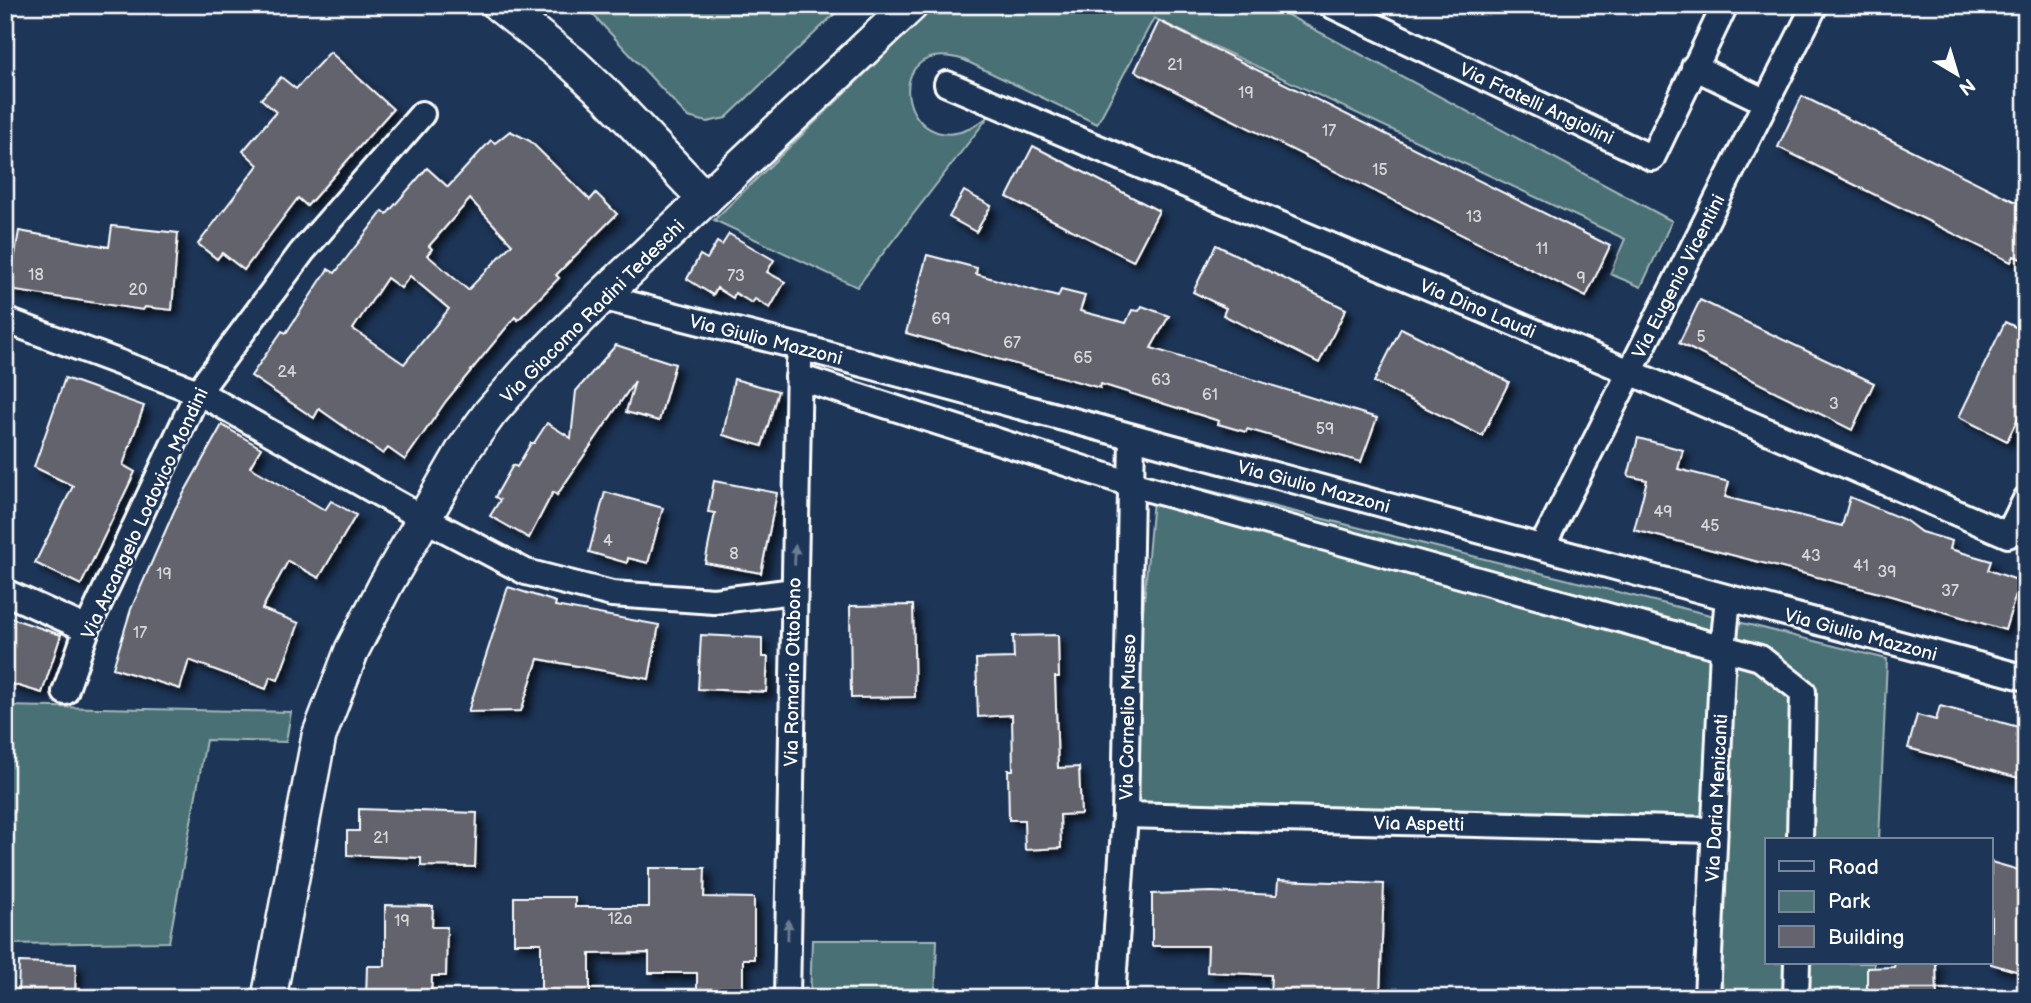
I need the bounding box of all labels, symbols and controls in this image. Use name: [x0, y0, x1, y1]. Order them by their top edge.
north arrow: [1923, 38, 1993, 108]
house number: 21: [1167, 56, 1183, 75]
street label: Via Fratelli Angiolini: [1456, 59, 1617, 150]
text: N: [1954, 73, 1979, 100]
house number: 19: [1238, 84, 1254, 103]
house number: 17: [1322, 122, 1336, 141]
house number: 15: [1372, 161, 1388, 180]
street label: Via Eugenio Vicentini: [1628, 191, 1731, 363]
house number: 13: [1466, 208, 1482, 227]
street label: Via Giacomo Radini Tedeschi: [496, 215, 690, 409]
house number: 11: [1536, 240, 1548, 259]
house number: 18: [28, 266, 44, 285]
house number: 73: [727, 267, 745, 286]
house number: 9: [1576, 269, 1586, 288]
street label: Via Dino Laudi: [1416, 275, 1539, 344]
house number: 20: [129, 281, 147, 300]
street label: Via Giulio Mazzoni: [687, 310, 845, 371]
house number: 69: [931, 310, 951, 329]
house number: 5: [1696, 328, 1706, 347]
house number: 67: [1003, 334, 1021, 353]
house number: 65: [1074, 349, 1092, 368]
house number: 24: [278, 363, 297, 382]
house number: 63: [1151, 371, 1171, 390]
street label: Via Arcangelo Lodovico Mondini: [77, 384, 214, 643]
house number: 61: [1202, 386, 1218, 405]
house number: 3: [1829, 395, 1839, 414]
house number: 59: [1316, 420, 1334, 439]
street label: Via Giulio Mazzoni: [1235, 456, 1392, 519]
house number: 49: [1653, 503, 1673, 522]
house number: 45: [1701, 517, 1719, 536]
house number: 4: [603, 532, 613, 551]
one-way arrow: [789, 544, 800, 566]
house number: 8: [729, 545, 739, 564]
house number: 43: [1801, 547, 1821, 566]
house number: 41: [1853, 557, 1869, 576]
house number: 39: [1877, 563, 1897, 582]
house number: 19: [156, 565, 172, 584]
street label: Via Romario Ottobono: [780, 577, 807, 767]
house number: 37: [1941, 582, 1959, 601]
street label: Via Giulio Mazzoni: [1782, 604, 1939, 667]
house number: 17: [133, 624, 147, 643]
street label: Via Cornelio Musso: [1116, 634, 1141, 800]
street label: Via Daria Menicanti: [1702, 713, 1733, 883]
street label: Via Aspetti: [1373, 812, 1465, 837]
house number: 21: [373, 829, 389, 848]
legend: [1765, 838, 1993, 964]
text: Road: [1828, 855, 1879, 880]
text: Park: [1828, 889, 1871, 914]
house number: 12a: [608, 910, 632, 929]
house number: 19: [394, 912, 410, 931]
one-way arrow: [782, 918, 794, 940]
text: Building: [1828, 925, 1904, 950]

